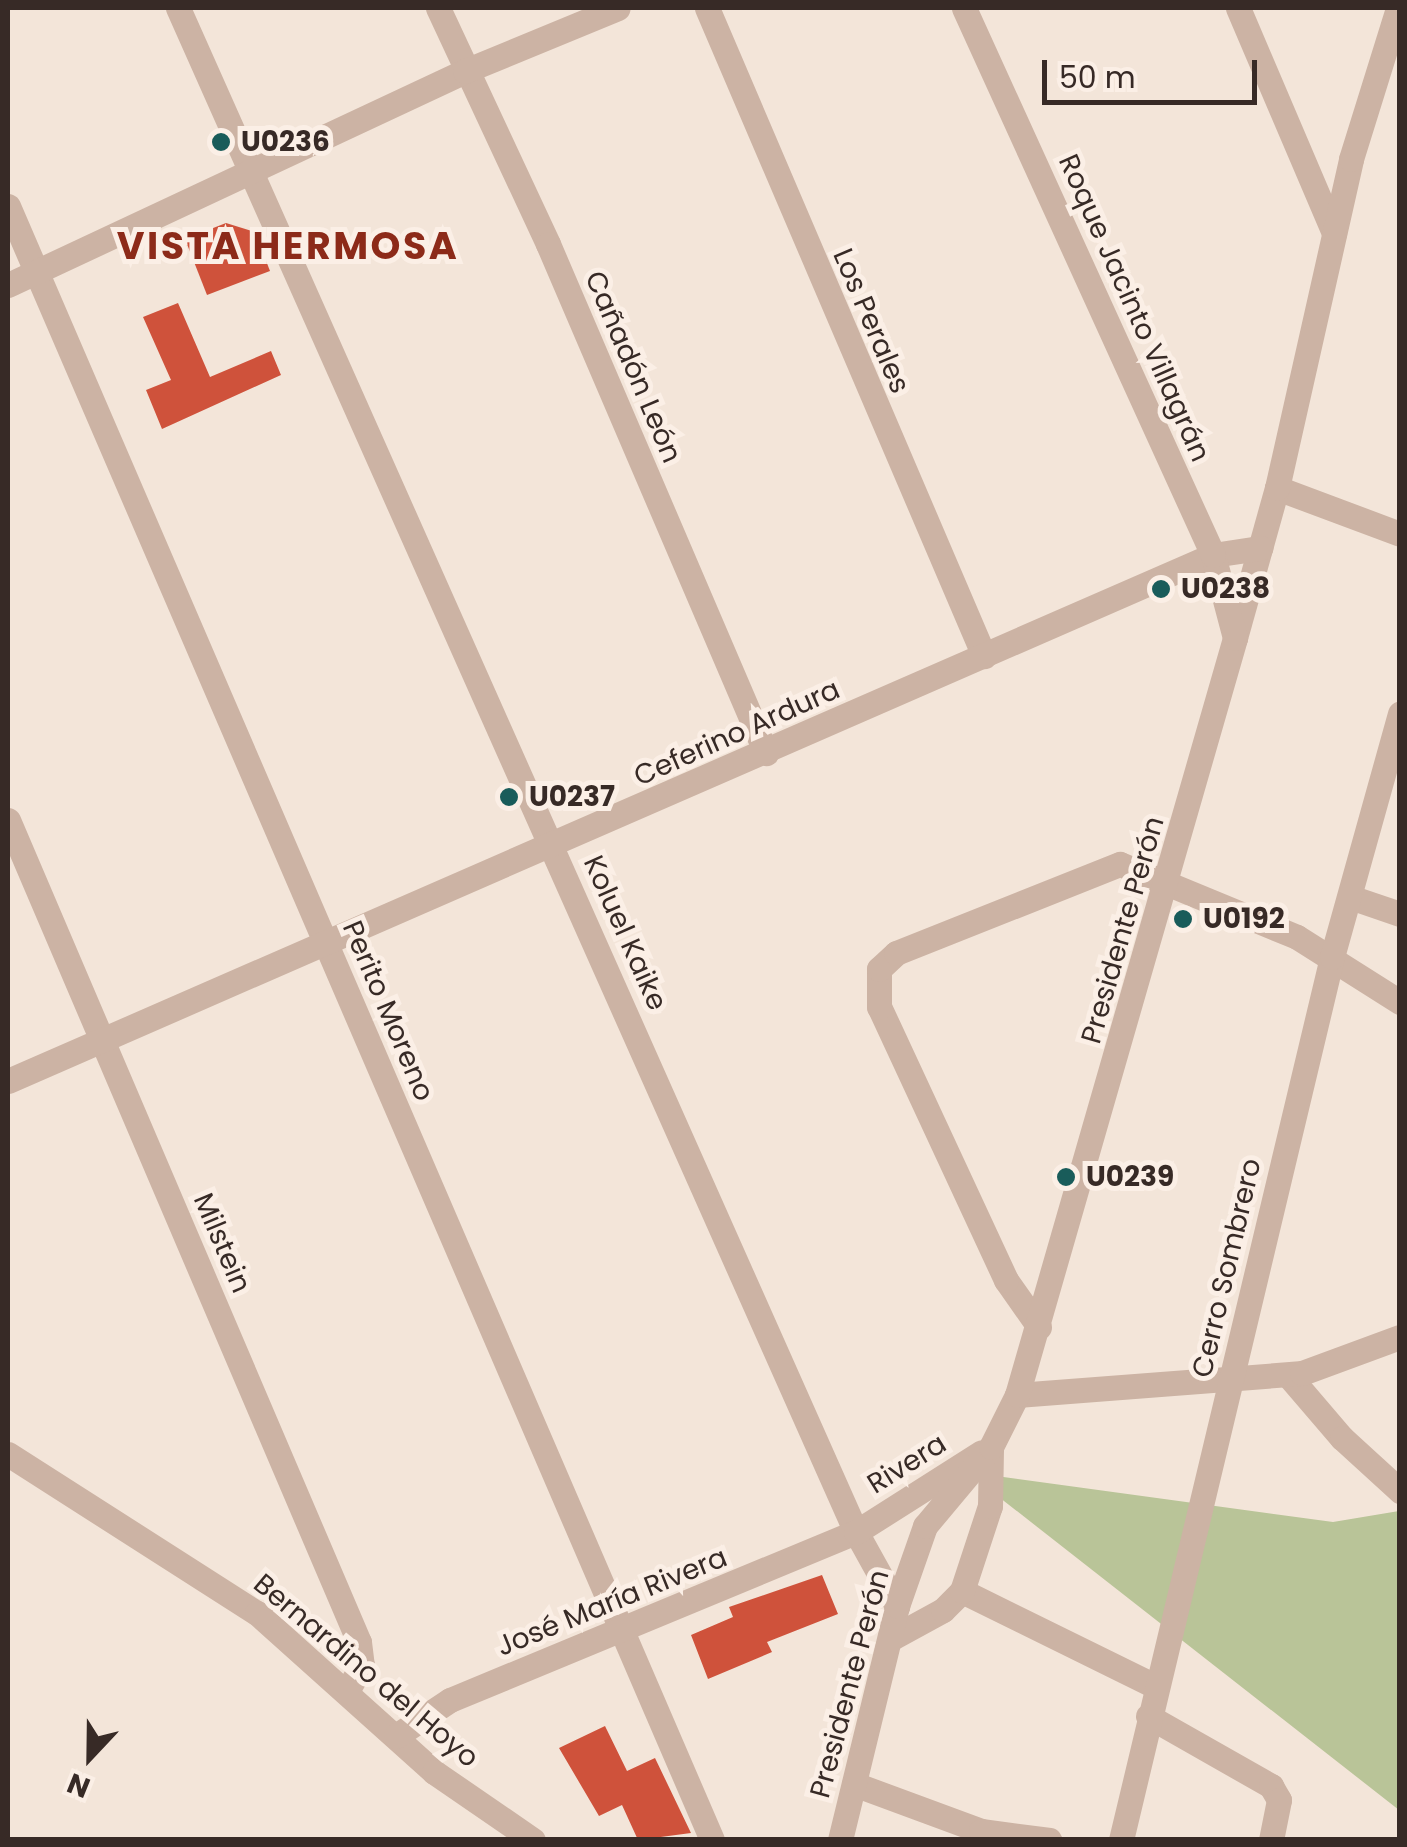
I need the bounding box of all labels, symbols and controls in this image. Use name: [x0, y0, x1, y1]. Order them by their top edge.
scale bar: [1047, 40, 1262, 102]
text: 50 m: [1059, 56, 1136, 99]
place label: U0236: [241, 125, 330, 159]
marker: U0236: [210, 131, 232, 153]
street label: Roque Jacinto Villagrán: [1051, 149, 1217, 467]
district label: VISTA HERMOSA: [117, 223, 459, 269]
street label: Los Perales: [825, 244, 917, 398]
street label: Cañadón León: [577, 266, 689, 468]
place label: U0238: [1181, 572, 1270, 606]
marker: U0238: [1150, 578, 1172, 600]
street label: Ceferino Ardura: [629, 673, 845, 793]
place label: U0237: [529, 780, 615, 814]
marker: U0237: [498, 786, 520, 808]
street label: Presidente Perón: [1075, 813, 1171, 1047]
street label: Koluel Kaike: [576, 851, 674, 1015]
place label: U0192: [1203, 902, 1285, 936]
marker: U0192: [1172, 908, 1194, 930]
street label: Perito Moreno: [335, 916, 441, 1106]
street label: Cerro Sombrero: [1185, 1155, 1269, 1381]
place label: U0239: [1086, 1160, 1174, 1194]
marker: U0239: [1055, 1166, 1077, 1188]
street label: Milstein: [186, 1188, 258, 1298]
street label: Rivera: [861, 1427, 953, 1501]
street label: José María Rivera: [492, 1540, 732, 1664]
street label: Presidente Perón: [803, 1566, 897, 1802]
street label: Bernardino del Hoyo: [247, 1567, 485, 1775]
north arrow: [40, 1707, 140, 1807]
text: N: [62, 1763, 96, 1807]

